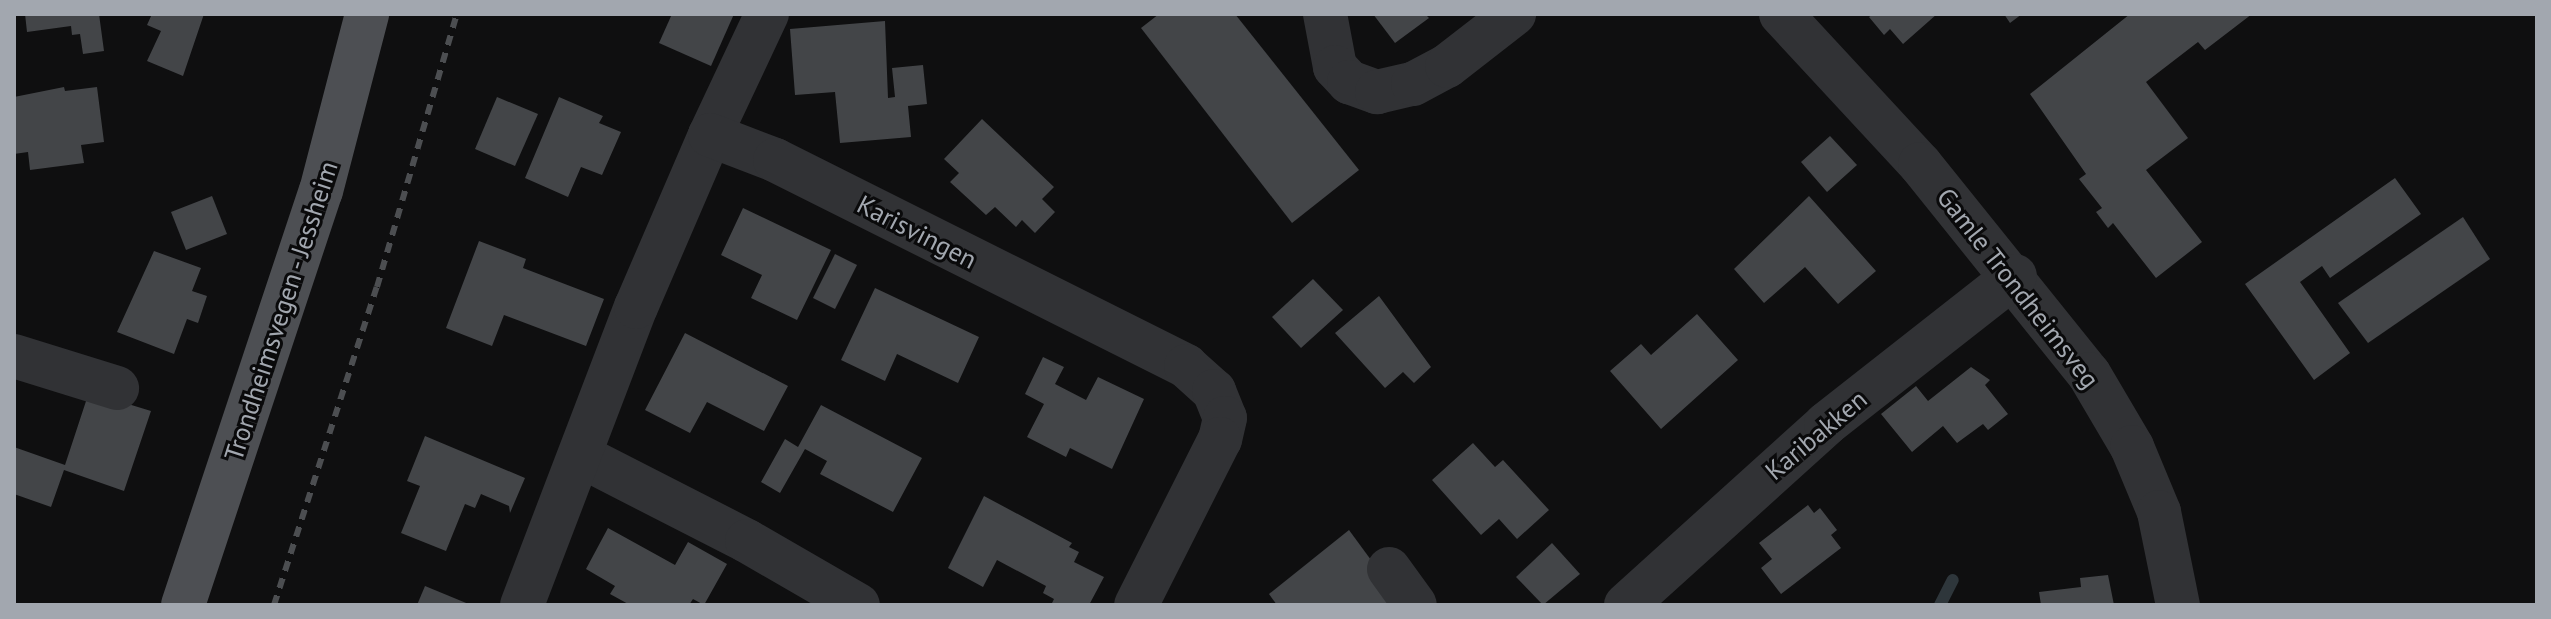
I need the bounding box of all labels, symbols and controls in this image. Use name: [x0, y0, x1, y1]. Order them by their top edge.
street label: Trondheimsvegen - Jessheim: [217, 155, 345, 467]
street label: Gamle Trondheimsveg: [1930, 181, 2106, 395]
street label: Karisvingen: [852, 189, 982, 275]
street label: Karibakken: [1759, 384, 1873, 486]

